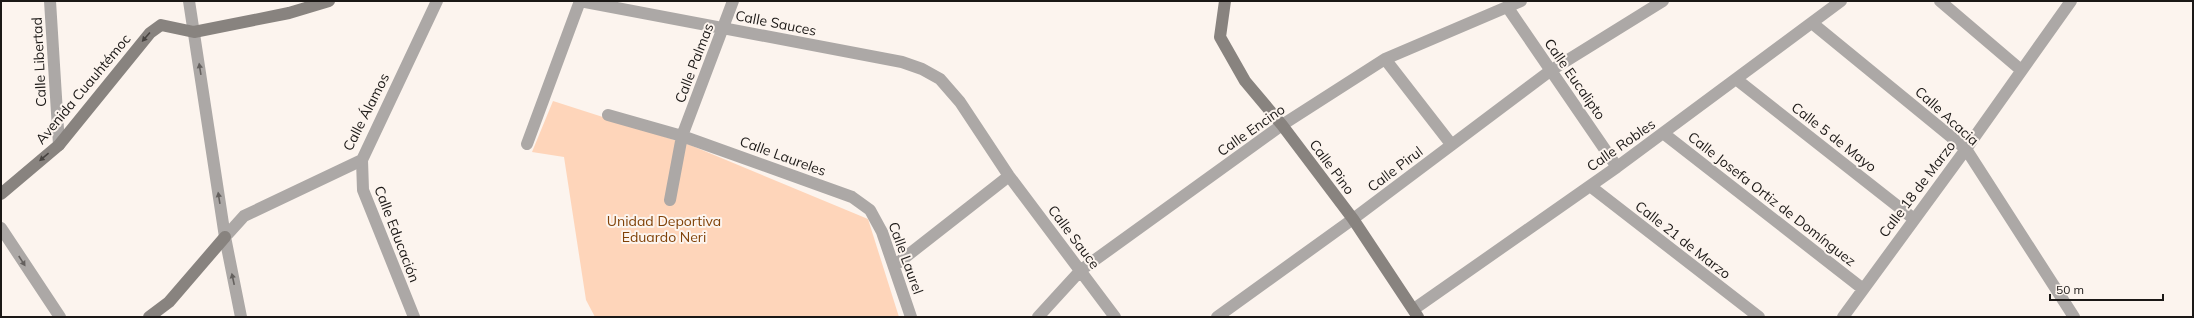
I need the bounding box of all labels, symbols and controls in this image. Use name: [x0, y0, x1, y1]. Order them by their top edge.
street label: Calle Sauces: [734, 6, 818, 40]
street label: Calle Libertad: [28, 17, 50, 107]
street label: Calle Palmas: [671, 21, 717, 105]
street label: Avenida Cuauhtémoc: [32, 30, 135, 148]
one-way arrow: [142, 32, 151, 43]
street label: Calle Eucalipto: [1540, 35, 1610, 123]
one-way arrow: [197, 63, 203, 76]
street label: Calle Álamos: [339, 70, 393, 154]
street label: Calle Acacia: [1911, 83, 1983, 149]
street label: Calle 5 de Mayo: [1788, 98, 1880, 176]
street label: Calle Encino: [1214, 100, 1288, 160]
street label: Calle Robles: [1583, 115, 1659, 175]
street label: Calle Josefa Ortiz de Domínguez: [1684, 128, 1860, 270]
street label: Calle Laureles: [737, 132, 829, 180]
street label: Calle Pino: [1305, 136, 1359, 198]
street label: Calle 18 de Marzo: [1875, 137, 1959, 241]
street label: Calle Pirul: [1364, 142, 1426, 196]
one-way arrow: [39, 153, 49, 162]
street label: Calle Educación: [370, 183, 424, 285]
one-way arrow: [216, 192, 222, 204]
street label: Calle 21 de Marzo: [1632, 197, 1734, 283]
street label: Calle Sauce: [1044, 202, 1104, 272]
park label: Unidad Deportiva Eduardo Neri: [607, 212, 721, 246]
street label: Calle Laurel: [885, 219, 927, 297]
one-way arrow: [19, 255, 26, 266]
one-way arrow: [230, 273, 236, 285]
scale bar: [2050, 276, 2163, 302]
text: 50 m: [2056, 282, 2084, 297]

